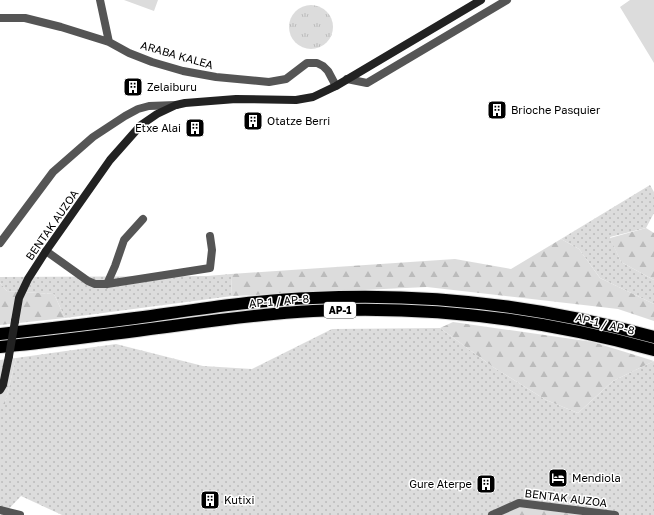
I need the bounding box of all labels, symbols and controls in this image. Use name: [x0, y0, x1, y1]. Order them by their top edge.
street label: ARABA KALEA: [139, 38, 216, 71]
building icon: Zelaiburu: [122, 76, 144, 98]
place label: Zelaiburu: [147, 80, 197, 93]
building icon: Brioche Pasquier: [486, 99, 508, 121]
place label: Brioche Pasquier: [511, 103, 601, 116]
building icon: Otatze Berri: [242, 110, 264, 132]
place label: Otatze Berri: [267, 114, 330, 127]
building icon: Etxe Alai: [184, 117, 206, 139]
place label: Etxe Alai: [135, 121, 181, 134]
street label: BENTAK AUZOA: [22, 187, 81, 262]
street label: AP-1 / AP-8: [248, 291, 310, 310]
road number: AP-1: [324, 302, 356, 318]
street label: AP-1 / AP-8: [574, 310, 636, 337]
hotel icon: Mendiola: [547, 467, 569, 489]
place label: Mendiola: [572, 471, 621, 484]
building icon: Gure Aterpe: [475, 473, 497, 495]
place label: Gure Aterpe: [409, 477, 472, 490]
street label: BENTAK AUZOA: [524, 486, 609, 509]
building icon: Kutixi: [199, 489, 221, 511]
place label: Kutixi: [224, 493, 254, 506]

